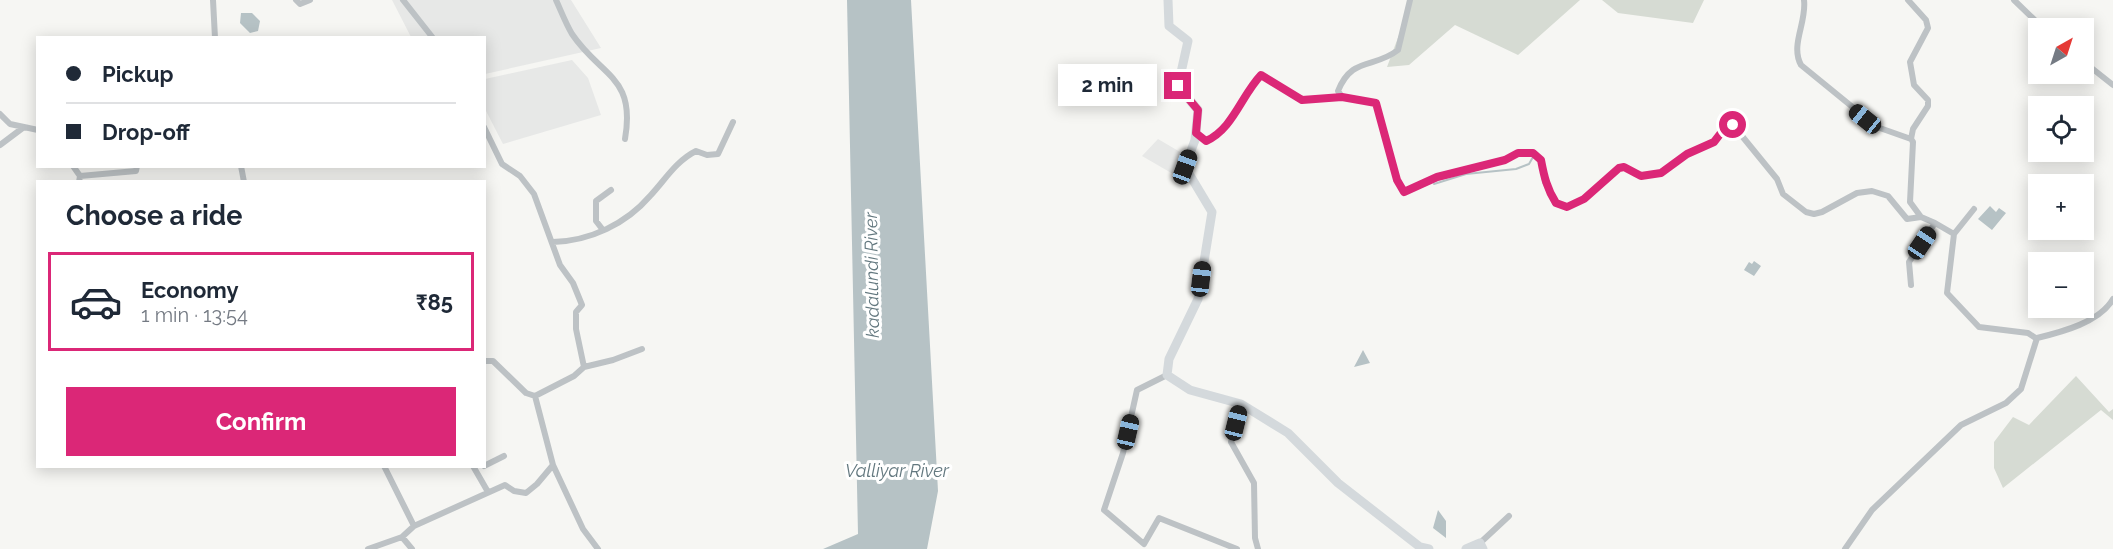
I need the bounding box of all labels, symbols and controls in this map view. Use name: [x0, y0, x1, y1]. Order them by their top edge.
north arrow: [2028, 18, 2094, 84]
map controls: [2028, 18, 2094, 318]
text: Pickup: [102, 61, 174, 87]
callout: 2 min: [1058, 65, 1157, 107]
route end: [1164, 72, 1191, 99]
text: 2 min: [1082, 73, 1133, 97]
button: locate: [2028, 96, 2094, 162]
car: [1845, 101, 1885, 137]
route start: [1719, 111, 1746, 138]
text: Drop-off: [102, 119, 190, 145]
car: [1170, 147, 1200, 187]
button: +: [2028, 174, 2094, 240]
text: Choose a ride: [66, 200, 242, 231]
water label: kadalundi River: [860, 211, 883, 338]
car: [1904, 223, 1940, 263]
button: −: [2028, 252, 2094, 318]
car: [1190, 260, 1212, 298]
icon: car: [69, 275, 123, 329]
text: Economy: [141, 277, 239, 303]
text: ₹85: [416, 289, 453, 315]
text: 1 min · 13:54: [141, 303, 248, 327]
button: Confirm: [66, 387, 456, 456]
car: [1223, 403, 1249, 443]
car: [1115, 412, 1141, 452]
water label: Valliyar River: [845, 460, 950, 481]

